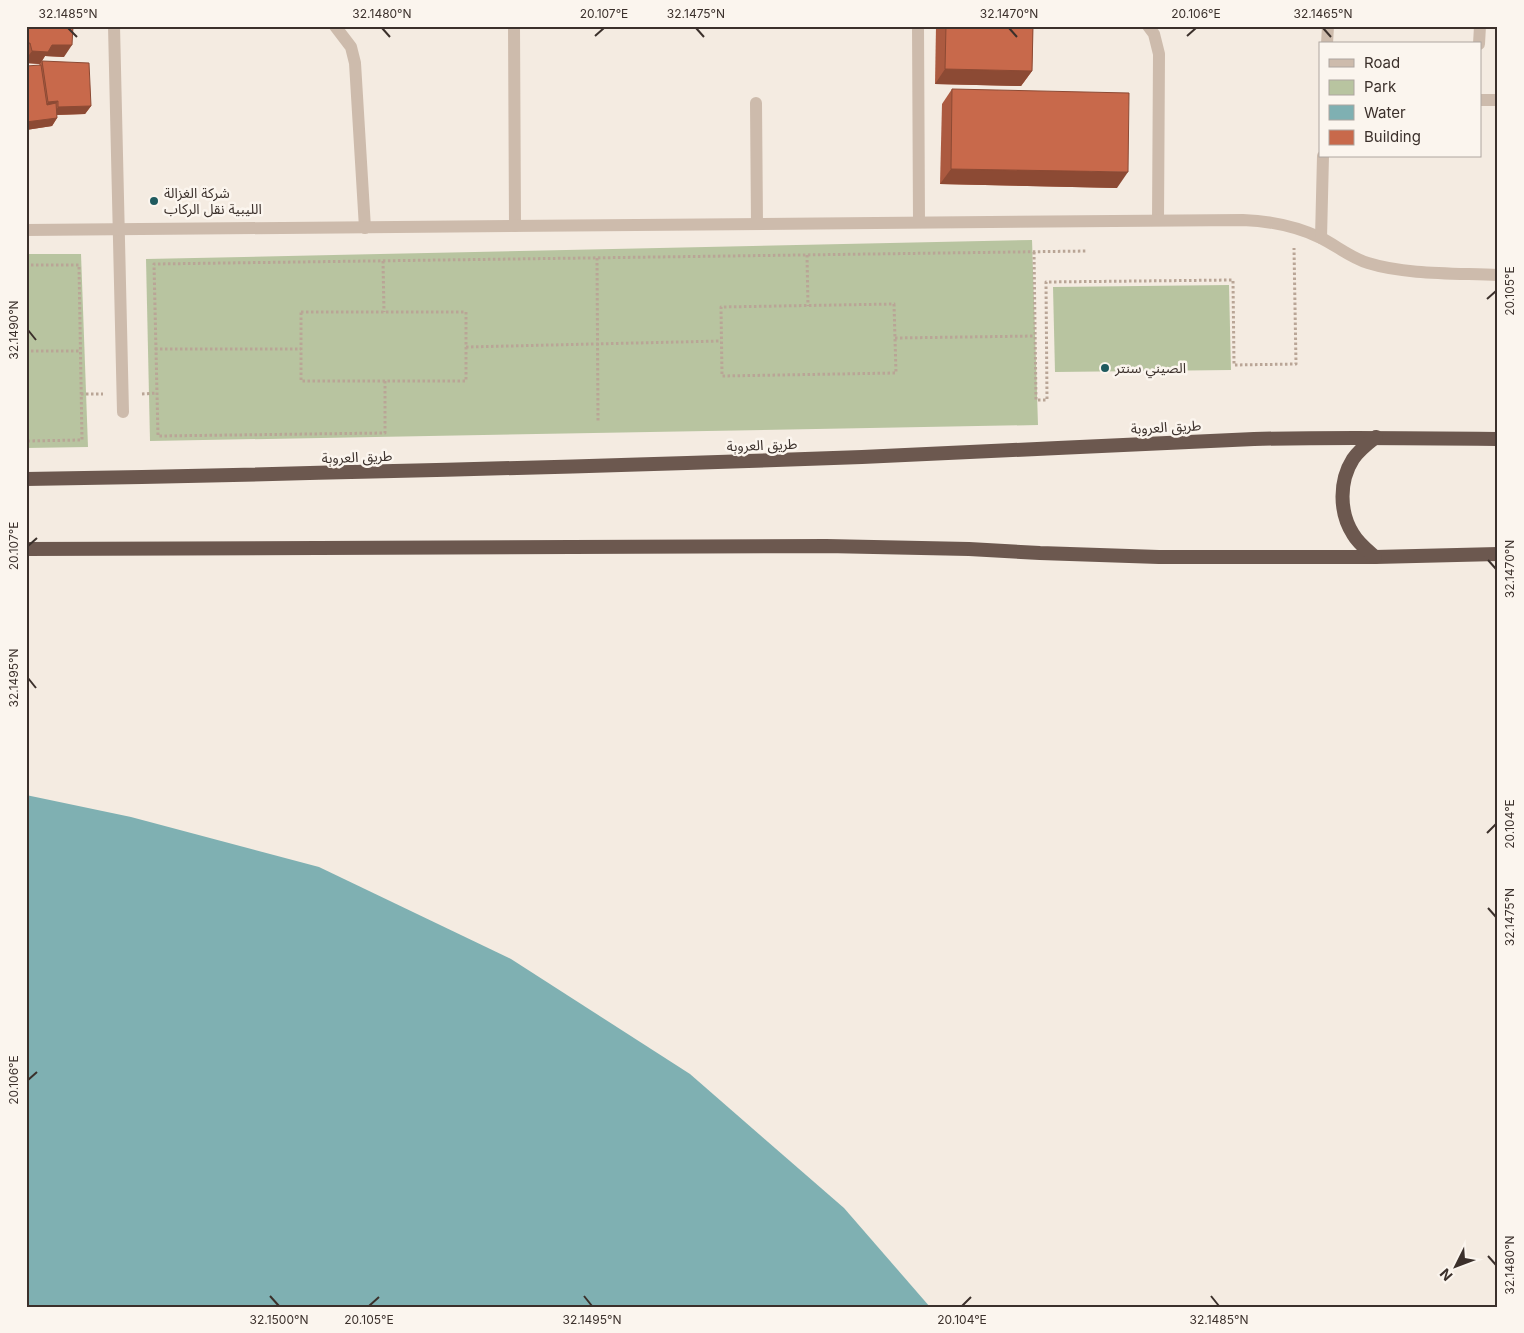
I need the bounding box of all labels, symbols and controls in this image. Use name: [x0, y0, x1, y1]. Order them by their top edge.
text: 32.1485°N: [38, 6, 98, 21]
text: 32.1480°N: [352, 6, 412, 21]
text: 20.107°E: [580, 6, 628, 21]
text: 32.1475°N: [667, 6, 725, 21]
text: 32.1470°N: [980, 6, 1038, 21]
text: 20.106°E: [1171, 6, 1221, 21]
text: 32.1465°N: [1293, 6, 1353, 21]
legend: [1319, 42, 1482, 158]
text: Road: [1364, 53, 1400, 72]
text: Park: [1364, 77, 1397, 96]
text: Water: [1364, 103, 1406, 122]
text: Building: [1364, 127, 1421, 146]
place label: شركة الغزالة الليبية نقل الركاب: [164, 184, 262, 218]
marker: شركة الغزالة الليبية نقل الركاب: [148, 195, 160, 207]
text: 20.105°E: [1502, 266, 1517, 316]
text: 32.1490°N: [6, 300, 21, 360]
place label: الصيني سنتر: [1114, 359, 1186, 379]
marker: الصيني سنتر: [1099, 362, 1111, 374]
street label: طريق العروبة: [1130, 416, 1202, 439]
street label: طريق العروبة: [726, 435, 798, 456]
street label: طريق العروبة: [321, 447, 393, 468]
text: 20.107°E: [6, 522, 21, 570]
text: 32.1470°N: [1502, 540, 1517, 598]
text: 32.1495°N: [6, 648, 21, 708]
text: 20.104°E: [1502, 799, 1517, 849]
text: 32.1475°N: [1502, 888, 1517, 946]
text: 20.106°E: [6, 1055, 21, 1105]
text: 32.1480°N: [1502, 1235, 1517, 1295]
north arrow: [1432, 1240, 1482, 1290]
text: N: [1436, 1265, 1456, 1285]
text: 32.1500°N: [250, 1312, 308, 1327]
text: 20.105°E: [344, 1312, 394, 1327]
text: 32.1495°N: [562, 1312, 622, 1327]
text: 20.104°E: [937, 1312, 987, 1327]
text: 32.1485°N: [1189, 1312, 1249, 1327]

